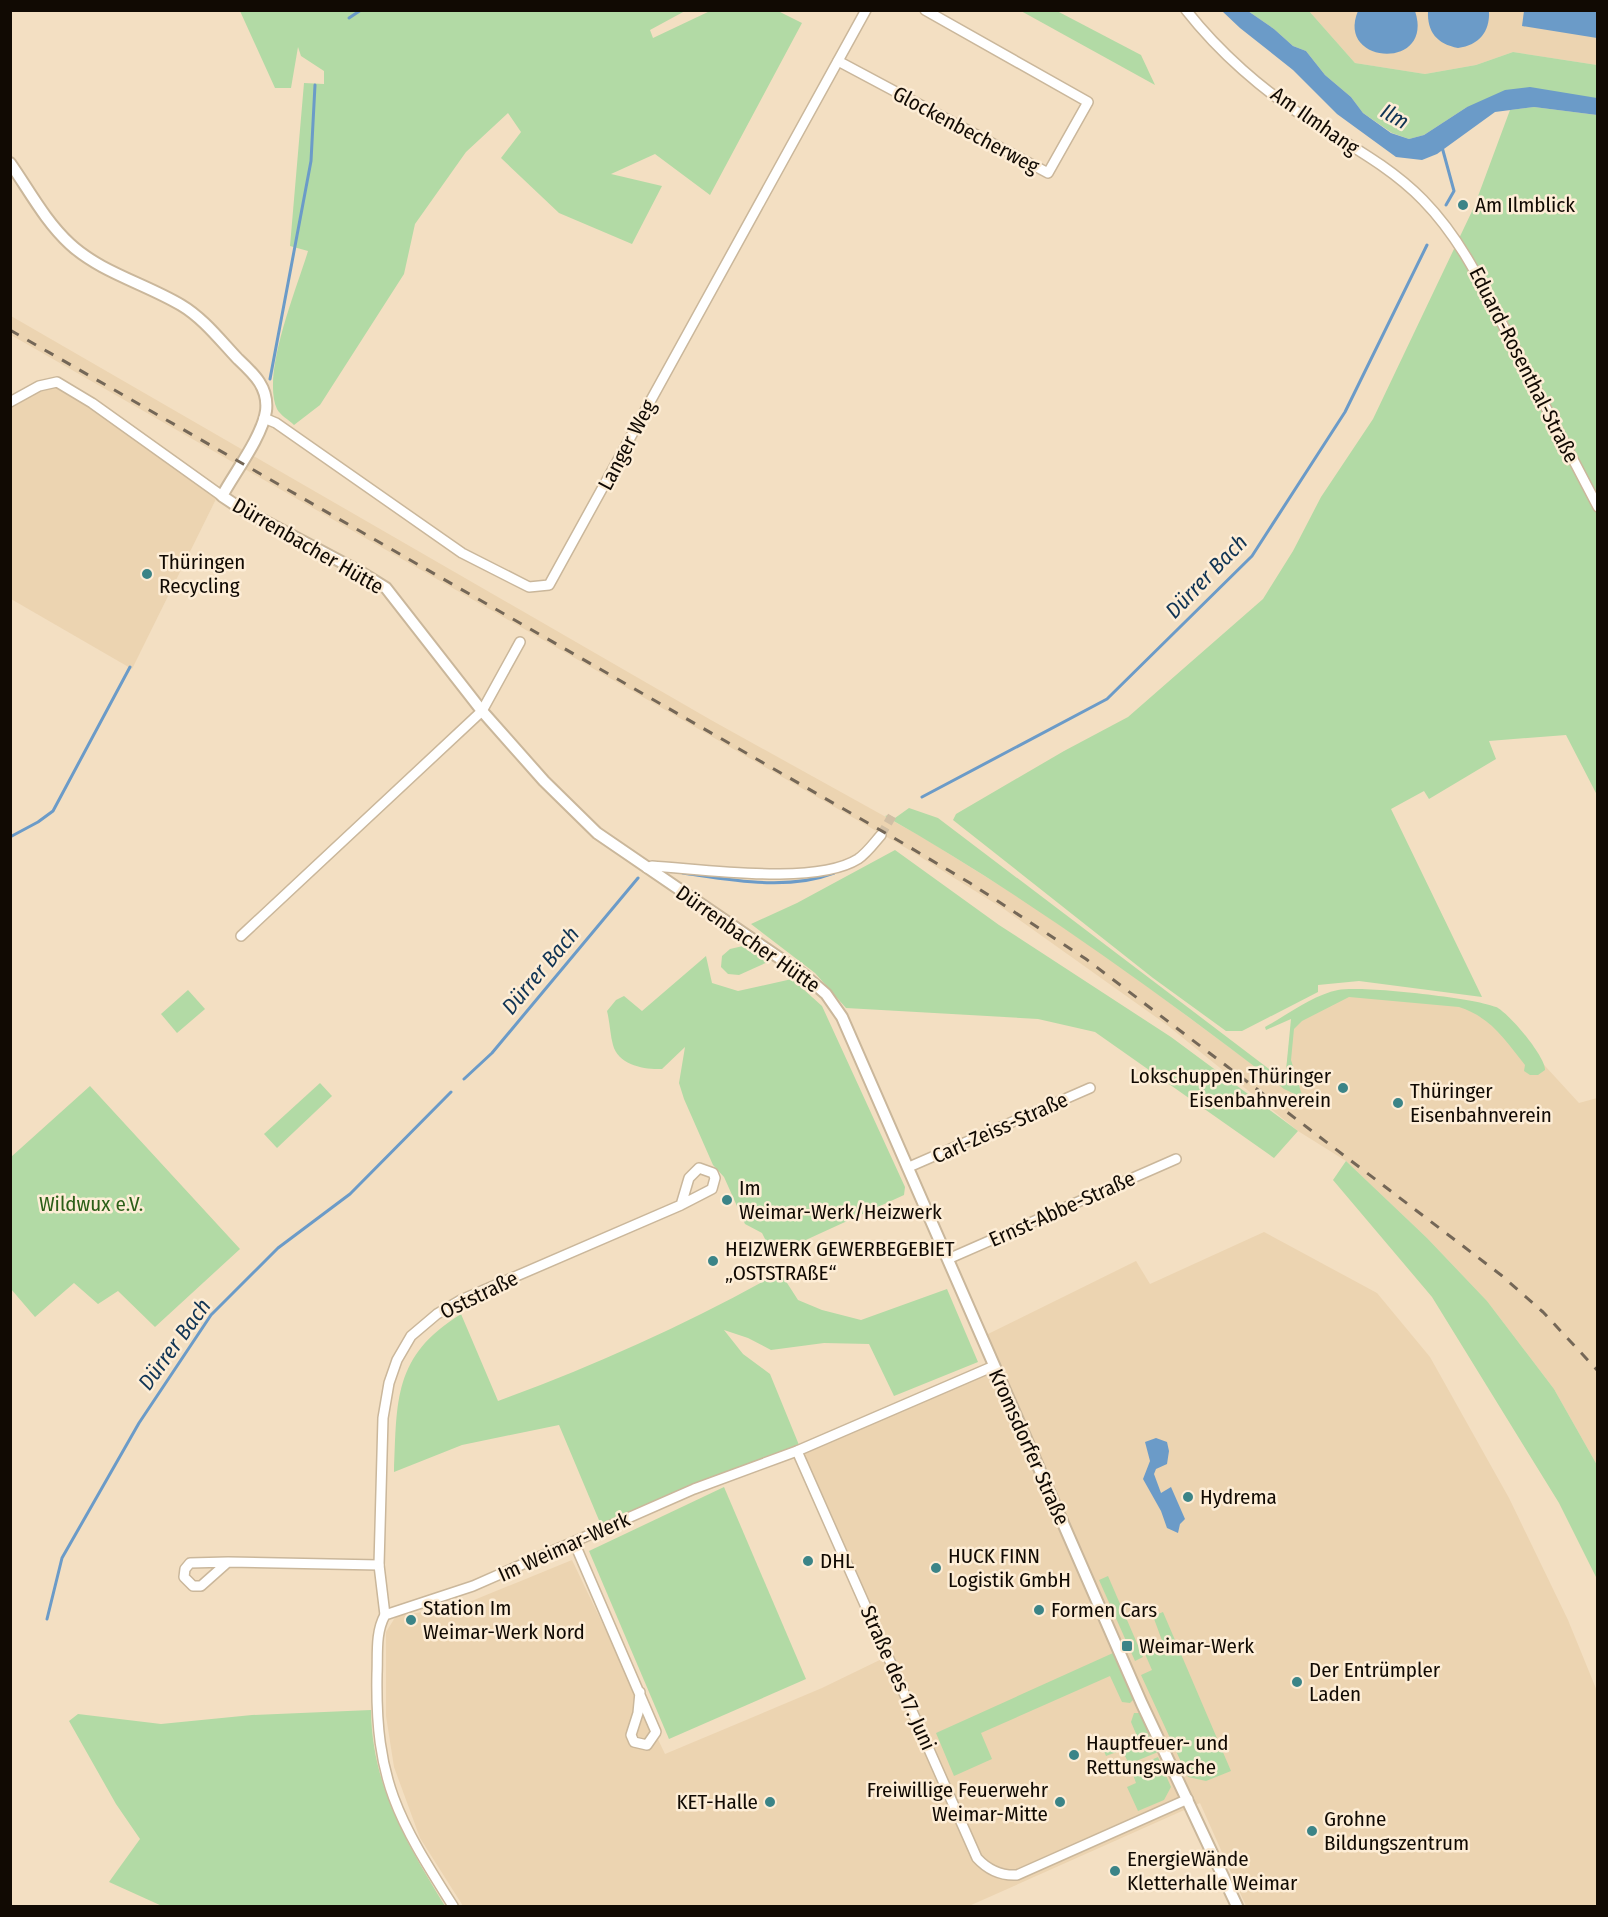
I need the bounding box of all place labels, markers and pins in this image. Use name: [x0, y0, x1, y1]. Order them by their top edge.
place label: Am Ilmblick: [1475, 192, 1575, 218]
marker: Am Ilmblick: [1456, 198, 1470, 212]
place label: Thüringen Recycling: [159, 549, 245, 599]
marker: Thüringen Recycling: [140, 567, 154, 581]
place label: Lokschuppen Thüringer Eisenbahnverein: [1130, 1063, 1332, 1113]
place label: Thüringer Eisenbahnverein: [1410, 1078, 1552, 1128]
marker: Lokschuppen Thüringer Eisenbahnverein: [1336, 1081, 1350, 1095]
marker: Thüringer Eisenbahnverein: [1391, 1096, 1405, 1110]
place label: Im Weimar-Werk/Heizwerk: [739, 1175, 942, 1225]
marker: Im Weimar-Werk/Heizwerk: [720, 1193, 734, 1207]
place label: HEIZWERK GEWERBEGEBIET „OSTSTRAßE“: [725, 1236, 955, 1286]
marker: HEIZWERK GEWERBEGEBIET „OSTSTRAßE“: [706, 1254, 720, 1268]
place label: Hydrema: [1200, 1484, 1277, 1510]
marker: Hydrema: [1181, 1490, 1195, 1504]
place label: HUCK FINN Logistik GmbH: [948, 1543, 1071, 1593]
place label: DHL: [820, 1548, 855, 1574]
marker: DHL: [801, 1554, 815, 1568]
marker: HUCK FINN Logistik GmbH: [929, 1561, 943, 1575]
place label: Station Im Weimar-Werk Nord: [423, 1595, 585, 1645]
place label: Formen Cars: [1051, 1597, 1157, 1623]
marker: Formen Cars: [1032, 1603, 1046, 1617]
marker: Station Im Weimar-Werk Nord: [404, 1613, 418, 1627]
place label: Weimar-Werk: [1139, 1633, 1254, 1659]
marker: Weimar-Werk: [1120, 1639, 1134, 1653]
place label: Der Entrümpler Laden: [1309, 1657, 1441, 1707]
marker: Der Entrümpler Laden: [1290, 1675, 1304, 1689]
place label: Hauptfeuer- und Rettungswache: [1086, 1730, 1229, 1780]
marker: Hauptfeuer- und Rettungswache: [1067, 1748, 1081, 1762]
place label: Freiwillige Feuerwehr Weimar-Mitte: [867, 1777, 1049, 1827]
place label: KET-Halle: [676, 1789, 758, 1815]
marker: KET-Halle: [763, 1795, 777, 1809]
marker: Freiwillige Feuerwehr Weimar-Mitte: [1053, 1795, 1067, 1809]
place label: Grohne Bildungszentrum: [1324, 1806, 1469, 1856]
marker: Grohne Bildungszentrum: [1305, 1824, 1319, 1838]
place label: EnergieWände Kletterhalle Weimar: [1127, 1846, 1298, 1896]
marker: EnergieWände Kletterhalle Weimar: [1108, 1864, 1122, 1878]

